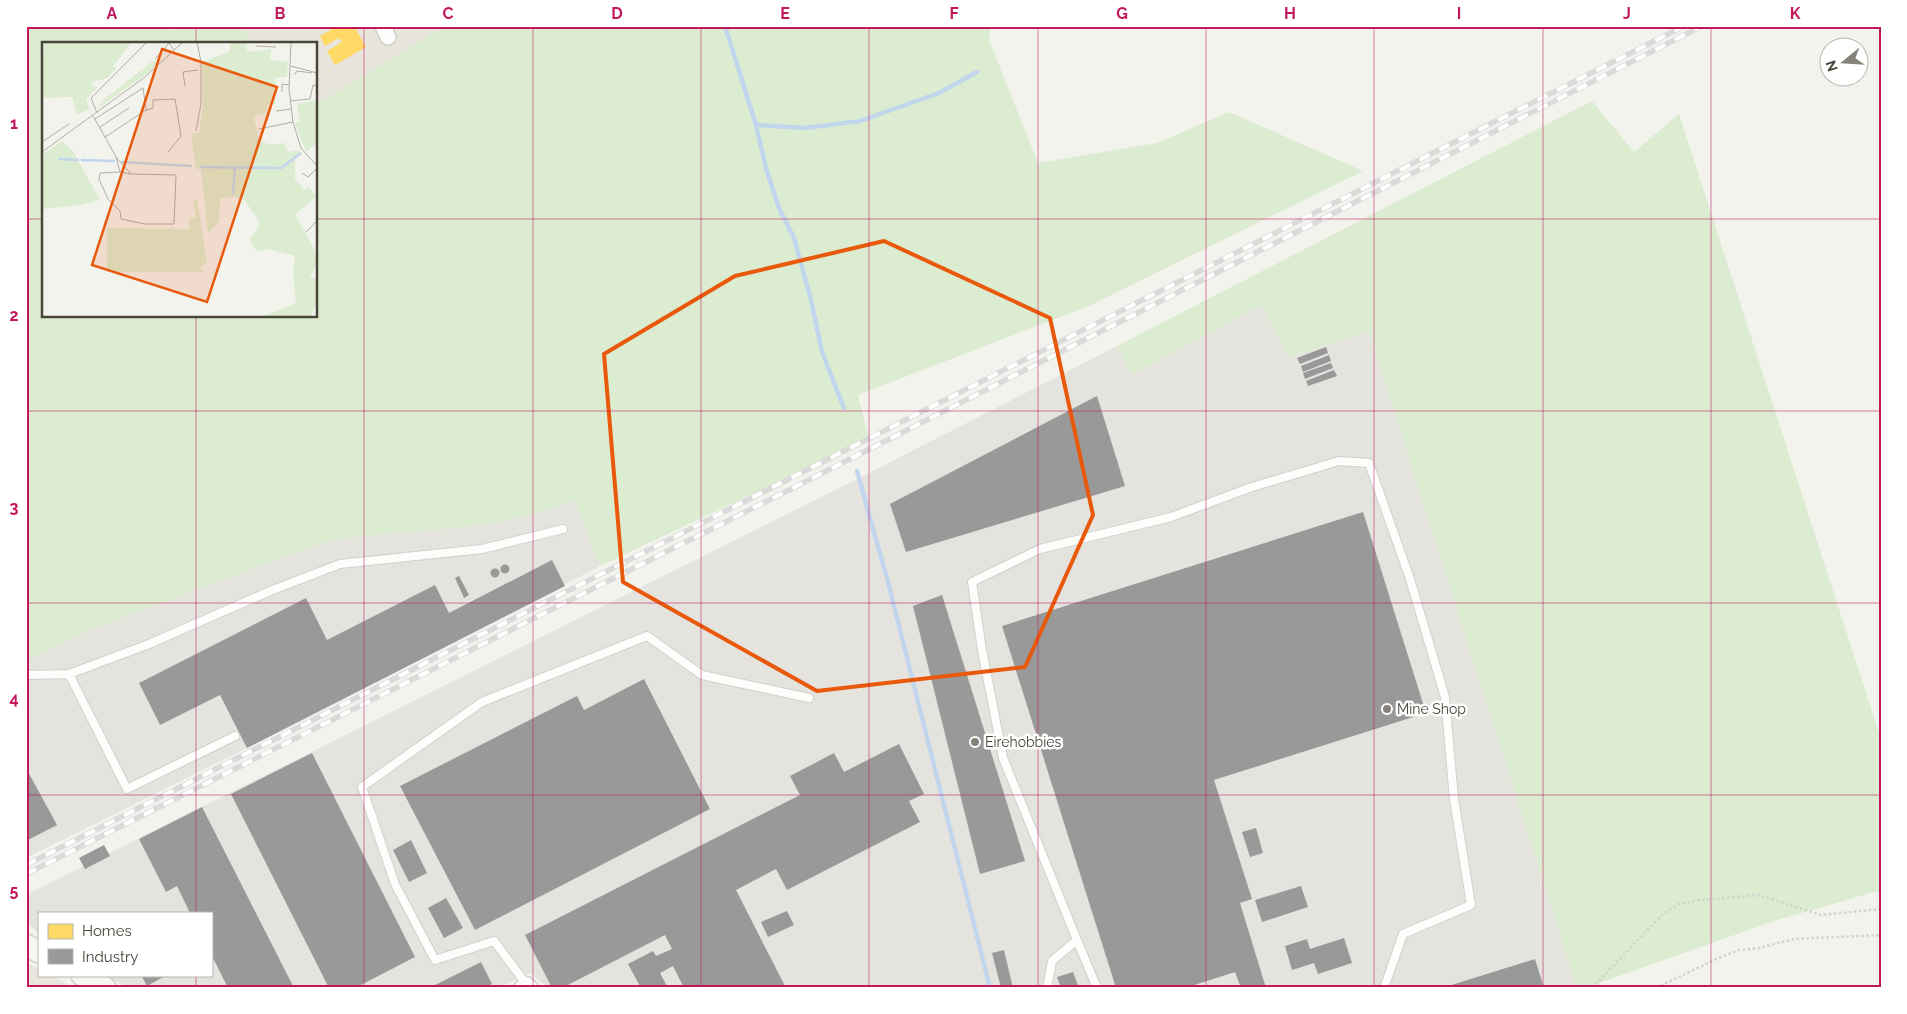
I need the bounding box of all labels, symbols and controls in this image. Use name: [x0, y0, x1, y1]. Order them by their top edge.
text: A: [107, 4, 118, 23]
text: B: [275, 4, 286, 23]
text: C: [443, 4, 454, 23]
text: D: [611, 4, 623, 23]
text: E: [780, 4, 790, 23]
text: F: [949, 4, 959, 23]
text: G: [1116, 4, 1128, 23]
text: H: [1284, 4, 1296, 23]
text: I: [1457, 4, 1461, 23]
text: J: [1623, 4, 1631, 23]
text: K: [1790, 4, 1801, 23]
north arrow: [1820, 38, 1870, 88]
inset map: [42, 42, 318, 318]
text: N: [1822, 58, 1841, 74]
text: 1: [10, 114, 18, 133]
text: 2: [9, 306, 19, 325]
text: 3: [10, 498, 19, 517]
text: 4: [9, 689, 19, 708]
place label: Mine Shop: [1397, 701, 1466, 717]
marker: Mine Shop: [1381, 703, 1393, 715]
place label: Eirehobbies: [985, 734, 1062, 750]
marker: Eirehobbies: [969, 736, 981, 748]
text: 5: [10, 881, 19, 900]
legend: [38, 912, 212, 976]
text: Homes: [82, 922, 132, 940]
text: Industry: [82, 948, 138, 966]

